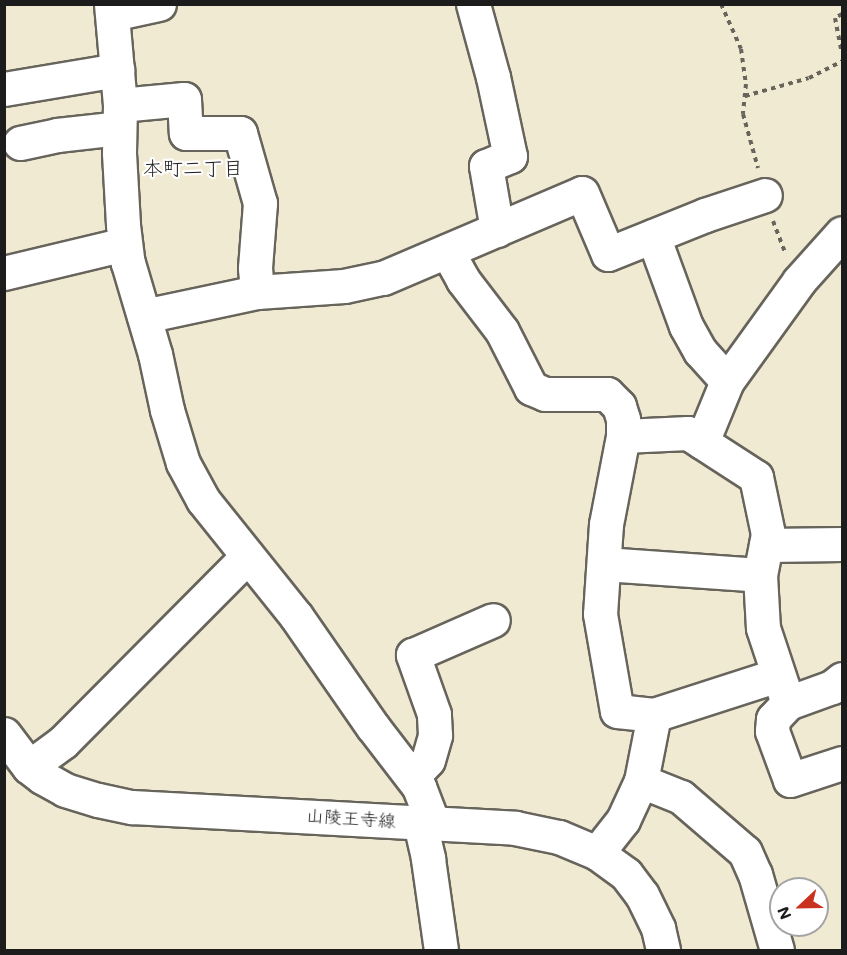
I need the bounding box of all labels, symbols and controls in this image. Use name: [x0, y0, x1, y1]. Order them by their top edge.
district label: 本町二丁目: [143, 155, 243, 179]
street label: 山陵王寺線: [305, 804, 397, 832]
north arrow: [769, 877, 829, 937]
text: N: [772, 904, 796, 923]

